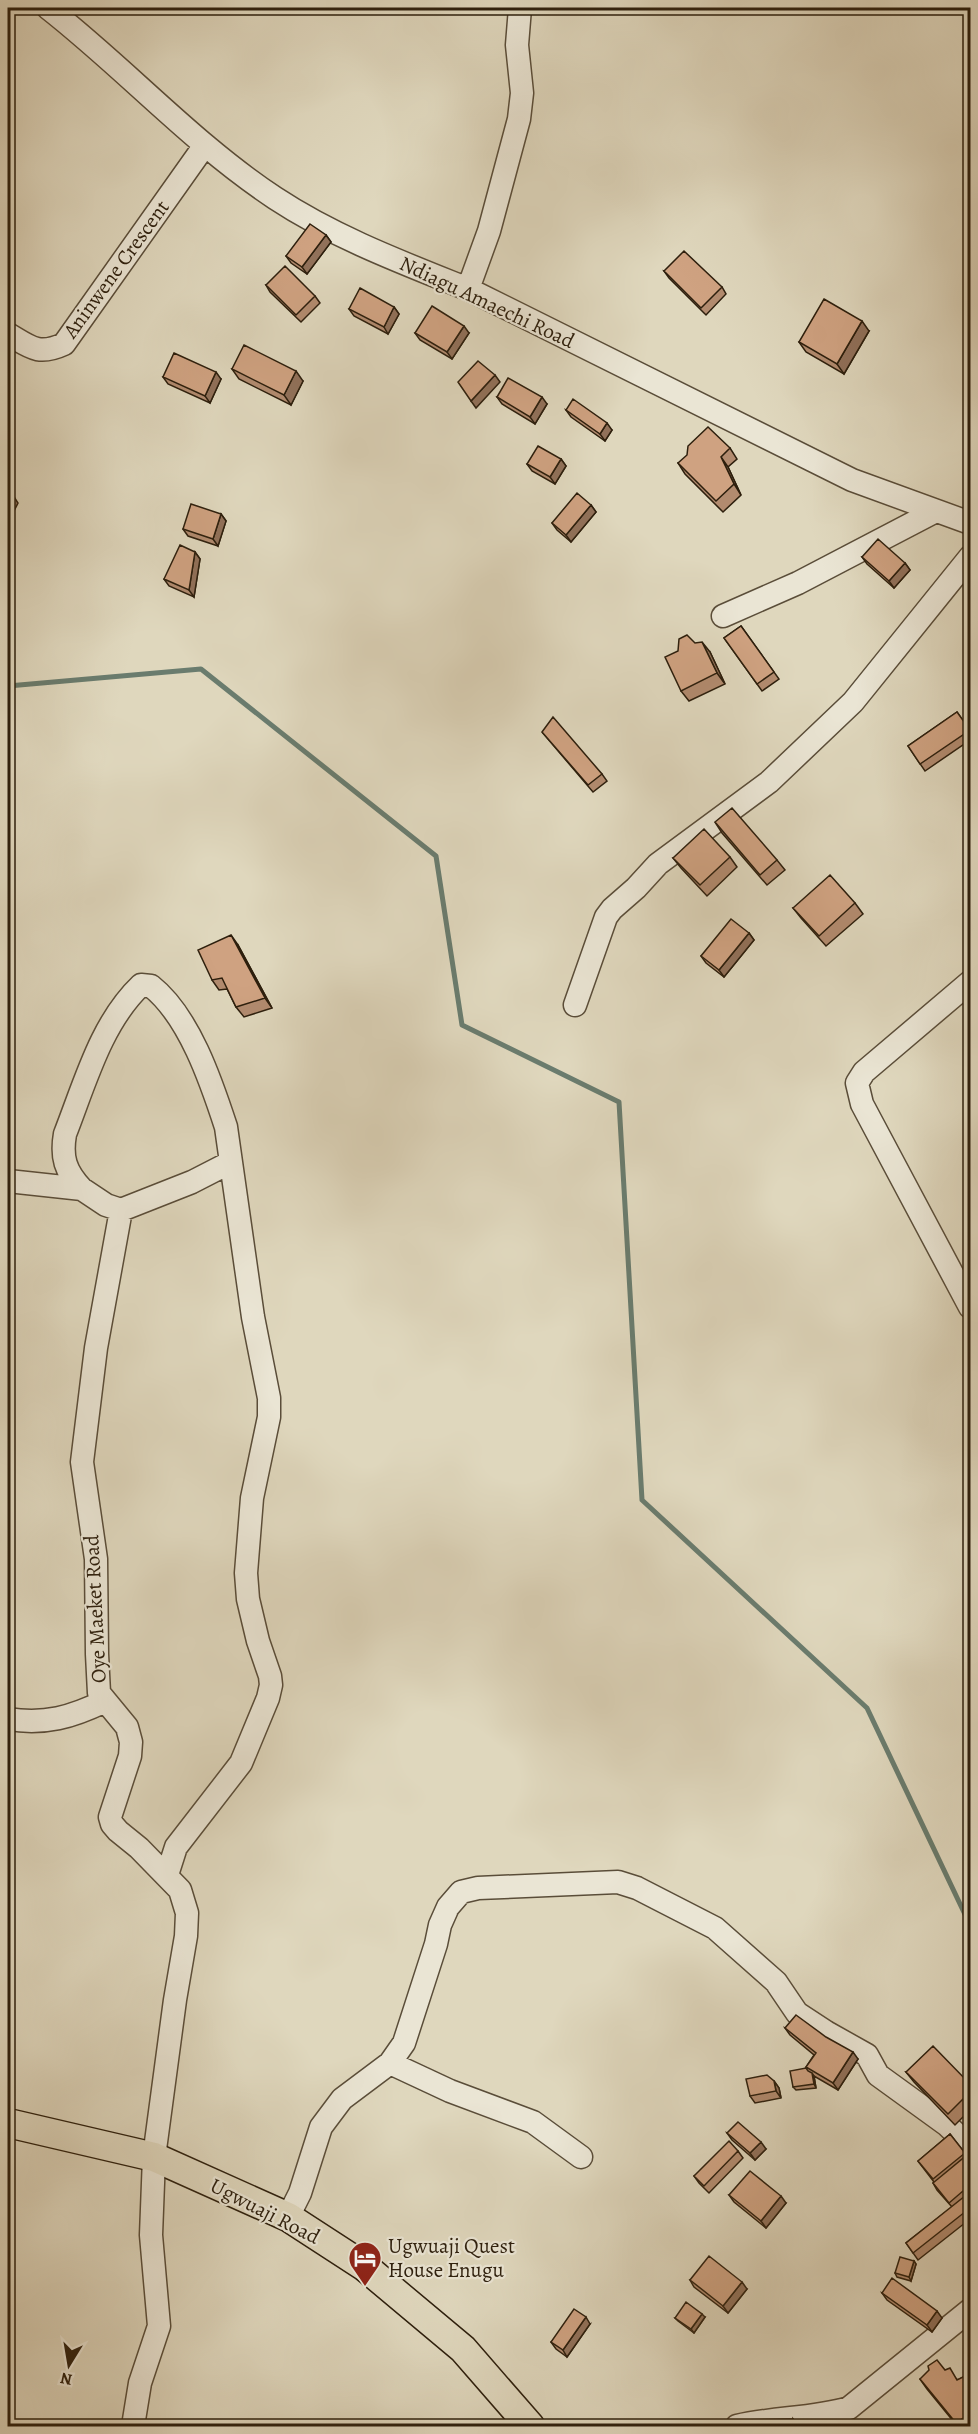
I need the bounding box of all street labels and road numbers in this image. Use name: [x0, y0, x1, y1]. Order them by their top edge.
street label: Aninwene Crescent: [56, 194, 176, 344]
street label: Ndiagu Amaechi Road: [395, 249, 580, 355]
street label: Oye Maeket Road: [77, 1533, 113, 1684]
street label: Ugwuaji Road: [205, 2171, 325, 2251]

